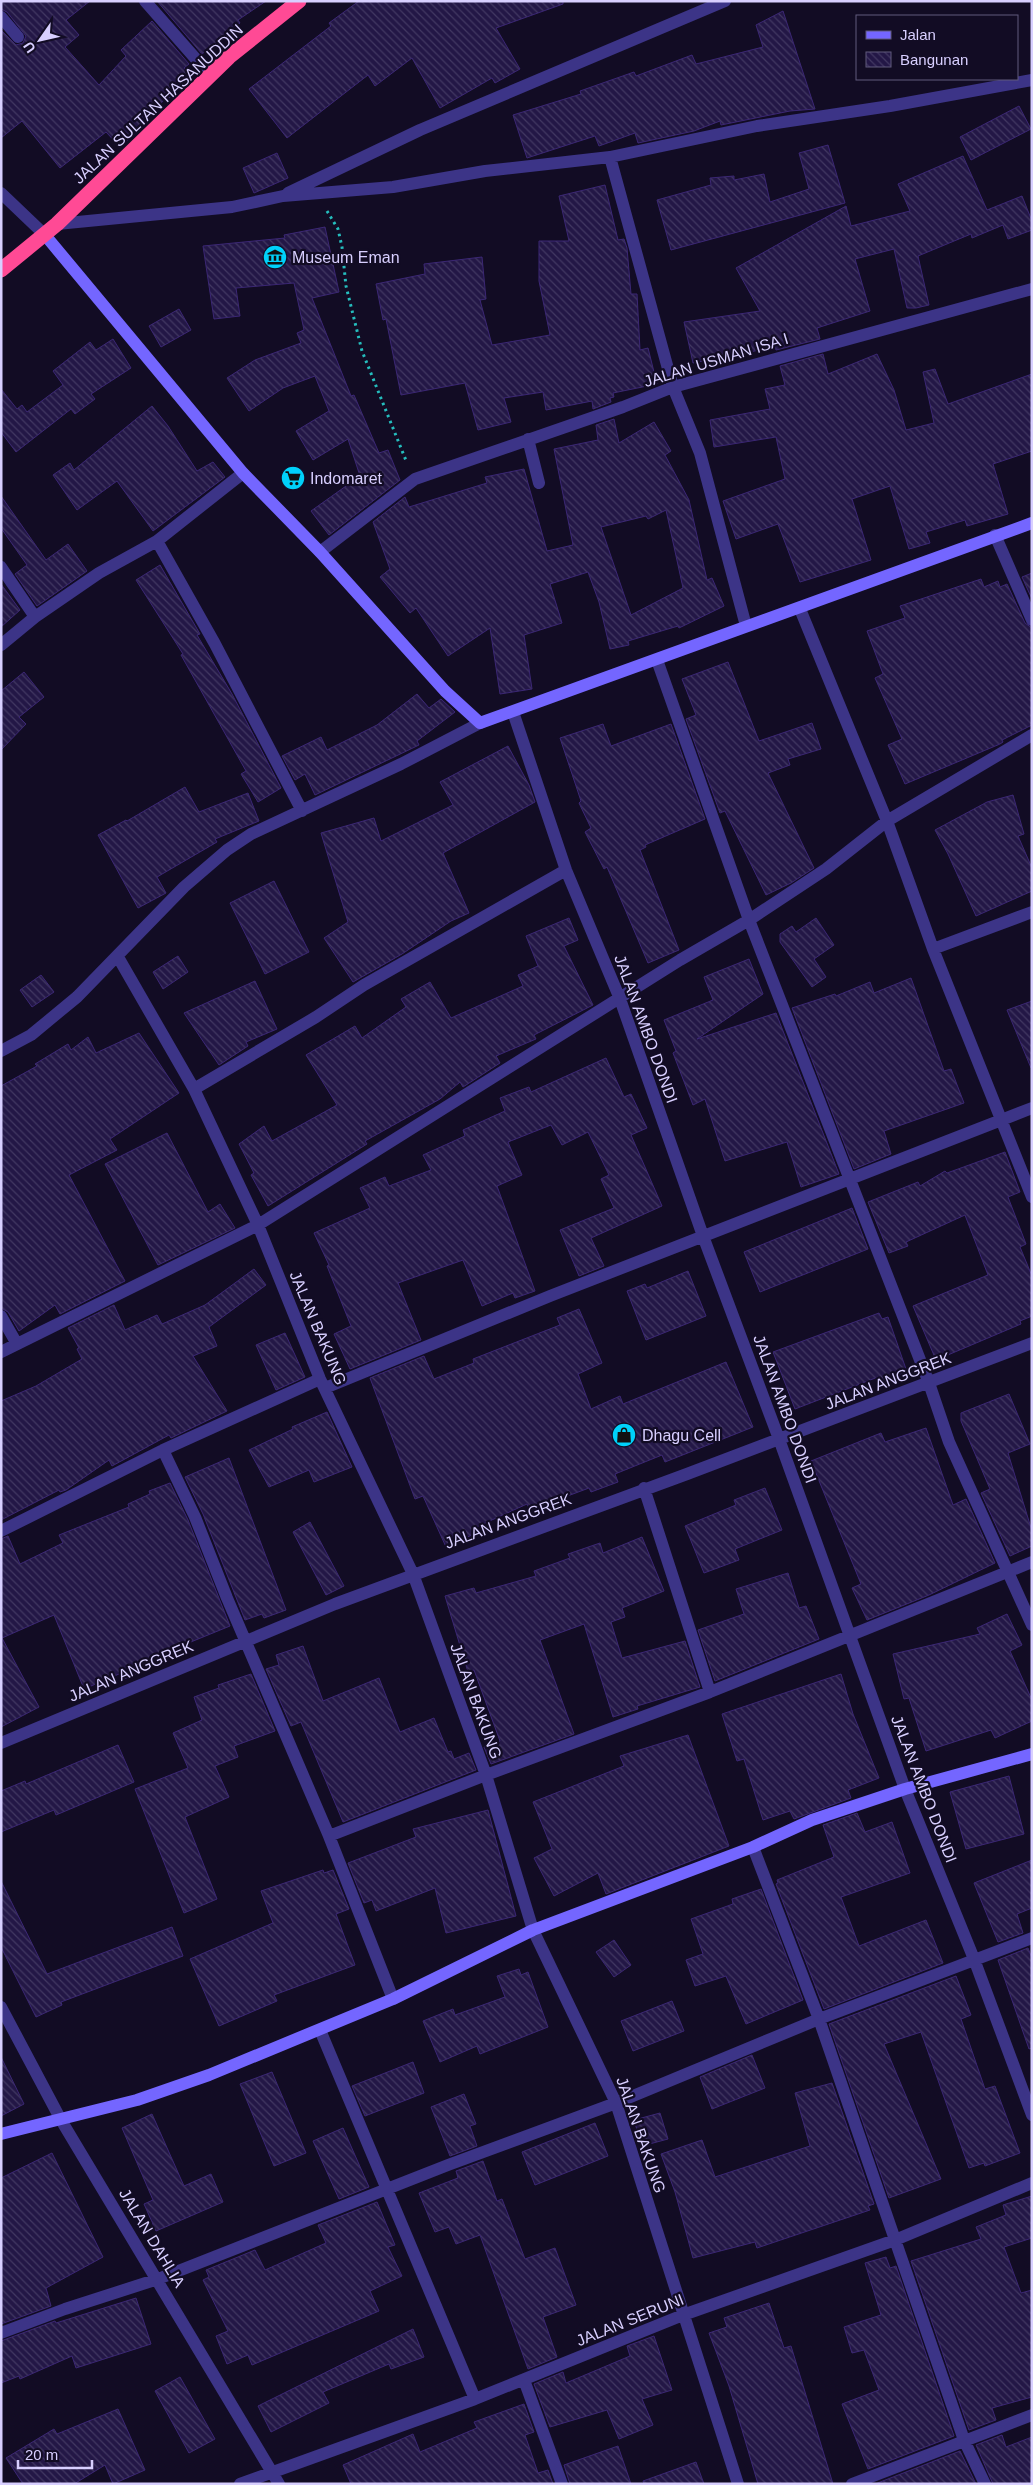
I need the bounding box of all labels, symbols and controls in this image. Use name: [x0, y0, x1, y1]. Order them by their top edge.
north arrow: [15, 15, 65, 65]
legend: [856, 15, 1018, 80]
street label: JALAN SULTAN HASANUDDIN: [70, 21, 246, 187]
text: Jalan: [900, 26, 936, 43]
text: U: [20, 39, 39, 56]
text: Bangunan: [900, 51, 968, 68]
museum icon: Museum Eman: [262, 244, 288, 270]
place label: Museum Eman: [292, 249, 400, 266]
street label: JALAN USMAN ISA I: [642, 330, 790, 390]
supermarket icon: Indomaret: [280, 465, 306, 491]
place label: Indomaret: [310, 470, 383, 487]
street label: JALAN AMBO DONDI: [611, 953, 681, 1105]
street label: JALAN BAKUNG: [286, 1269, 350, 1387]
street label: JALAN AMBO DONDI: [750, 1333, 820, 1485]
street label: JALAN ANGGREK: [823, 1349, 954, 1413]
shop icon: Dhagu Cell: [611, 1422, 637, 1448]
place label: Dhagu Cell: [642, 1427, 721, 1444]
street label: JALAN ANGGREK: [442, 1490, 574, 1552]
street label: JALAN ANGGREK: [66, 1637, 196, 1705]
street label: JALAN BAKUNG: [447, 1641, 505, 1761]
street label: JALAN AMBO DONDI: [888, 1713, 960, 1865]
street label: JALAN BAKUNG: [613, 2075, 669, 2195]
street label: JALAN DAHLIA: [116, 2186, 188, 2291]
street label: JALAN SERUNI: [574, 2291, 686, 2349]
scale bar: [18, 2438, 91, 2470]
text: 20 m: [25, 2446, 58, 2463]

